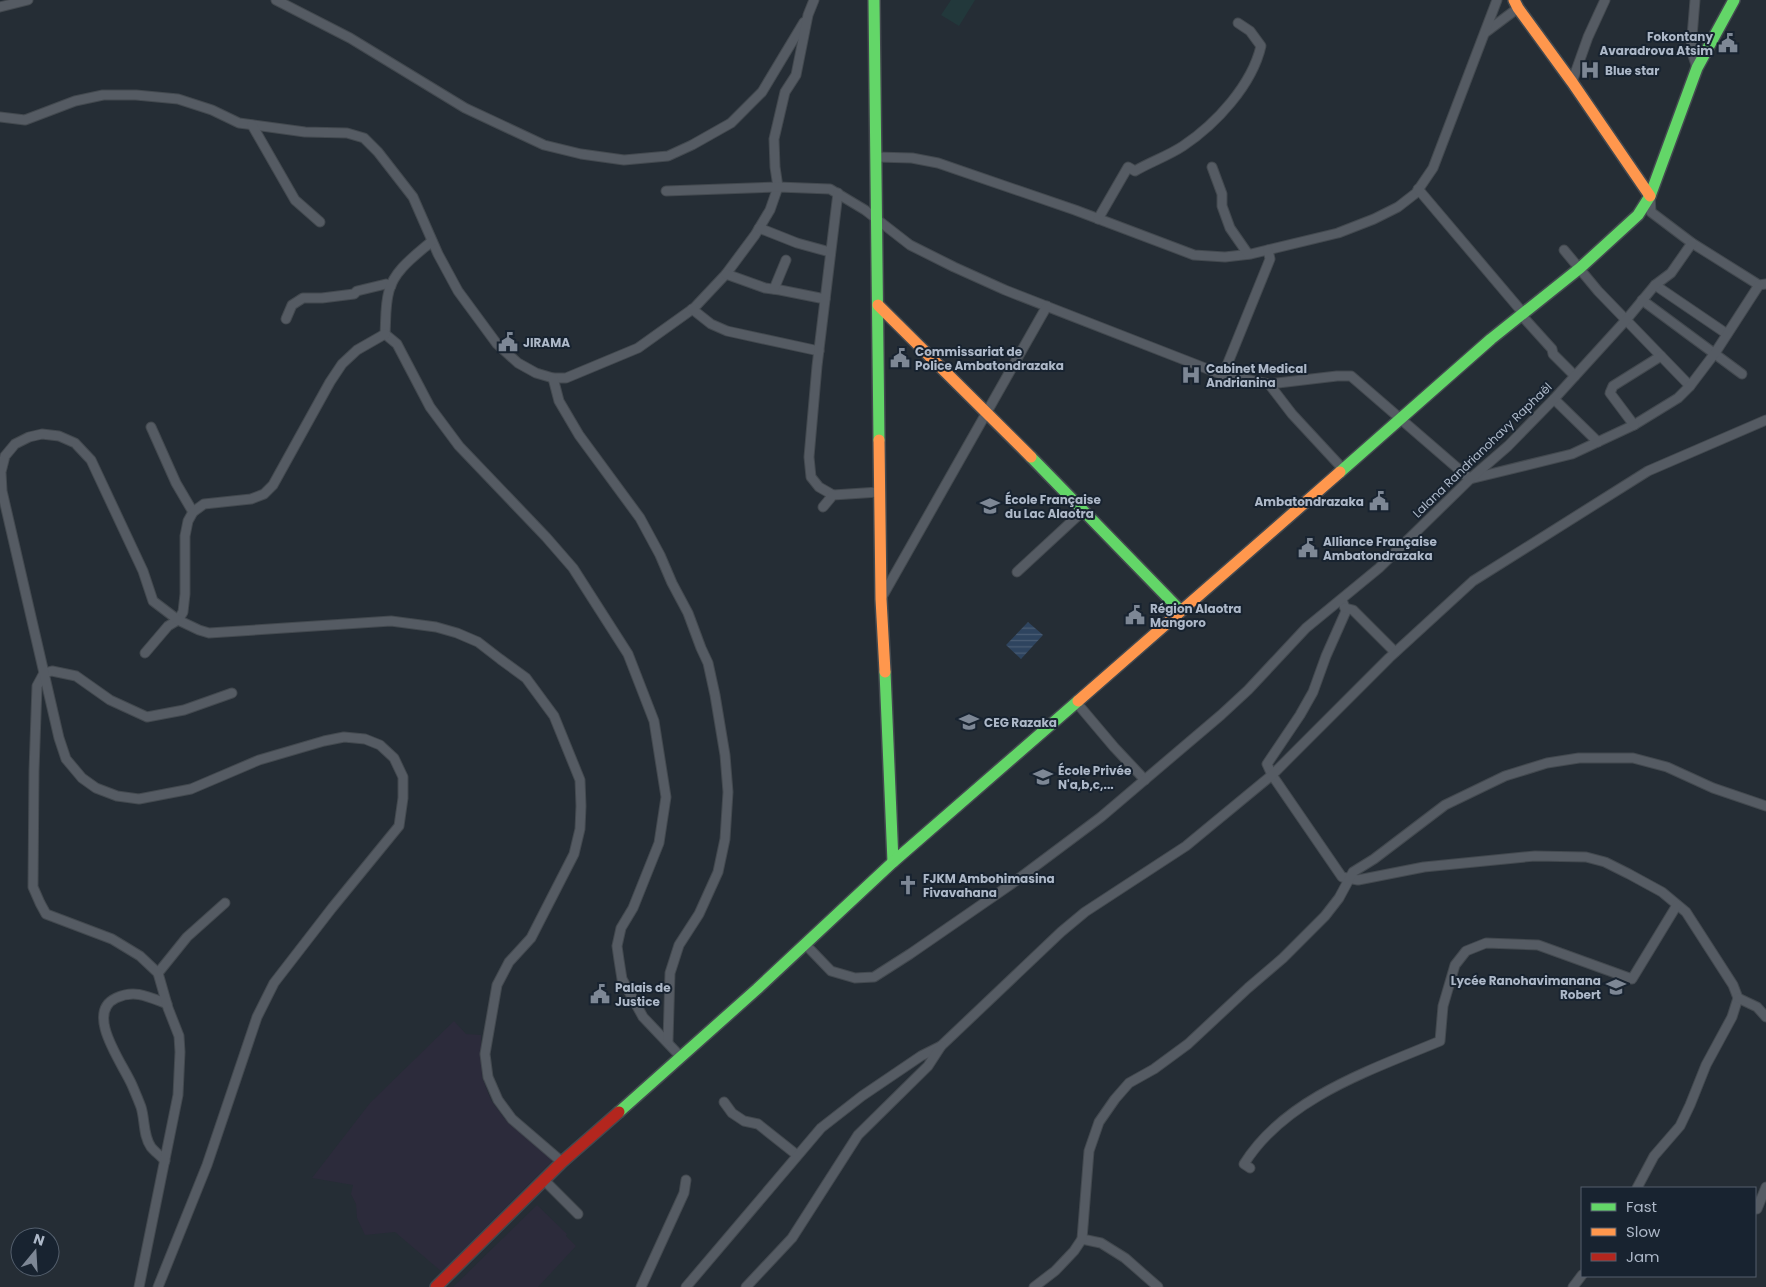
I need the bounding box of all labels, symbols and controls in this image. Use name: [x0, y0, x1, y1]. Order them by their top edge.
place label: Fokontany Avaradrova Atsim: [1599, 28, 1713, 59]
public building icon: Fokontany Avaradrova Atsim: [1717, 32, 1739, 54]
hospital icon: Blue star: [1579, 59, 1601, 81]
place label: Blue star: [1605, 62, 1659, 79]
public building icon: JIRAMA: [497, 331, 519, 353]
place label: JIRAMA: [523, 334, 570, 351]
place label: Commissariat de Police Ambatondrazaka: [915, 343, 1064, 374]
public building icon: Commissariat de Police Ambatondrazaka: [889, 347, 911, 369]
place label: Cabinet Medical Andrianina: [1206, 360, 1307, 391]
hospital icon: Cabinet Medical Andrianina: [1180, 364, 1202, 386]
street label: Lalana Randrianohavy Raphaël: [1409, 379, 1555, 521]
public building icon: Ambatondrazaka: [1368, 490, 1390, 512]
place label: École Française du Lac Alaotra: [1005, 491, 1101, 522]
place label: Ambatondrazaka: [1254, 493, 1364, 510]
school or university icon: École Française du Lac Alaotra: [979, 495, 1001, 517]
place label: Alliance Française Ambatondrazaka: [1323, 533, 1437, 564]
public building icon: Alliance Française Ambatondrazaka: [1297, 537, 1319, 559]
place label: Région Alaotra Mangoro: [1150, 600, 1242, 631]
public building icon: Région Alaotra Mangoro: [1124, 604, 1146, 626]
school or university icon: CEG Razaka: [958, 711, 980, 733]
place label: CEG Razaka: [984, 714, 1057, 731]
place label: École Privée N'a,b,c,...: [1058, 762, 1132, 793]
school or university icon: École Privée N'a,b,c,...: [1032, 766, 1054, 788]
place label: FJKM Ambohimasina Fivavahana: [923, 870, 1055, 901]
church icon: FJKM Ambohimasina Fivavahana: [897, 874, 919, 896]
place label: Lycée Ranohavimanana Robert: [1451, 972, 1601, 1003]
school or university icon: Lycée Ranohavimanana Robert: [1605, 976, 1627, 998]
place label: Palais de Justice: [615, 979, 671, 1010]
public building icon: Palais de Justice: [589, 983, 611, 1005]
legend: [1581, 1187, 1756, 1277]
text: Fast: [1626, 1196, 1657, 1217]
text: Slow: [1626, 1221, 1661, 1242]
north arrow: [10, 1227, 60, 1277]
text: N: [31, 1228, 47, 1251]
text: Jam: [1626, 1246, 1660, 1267]

